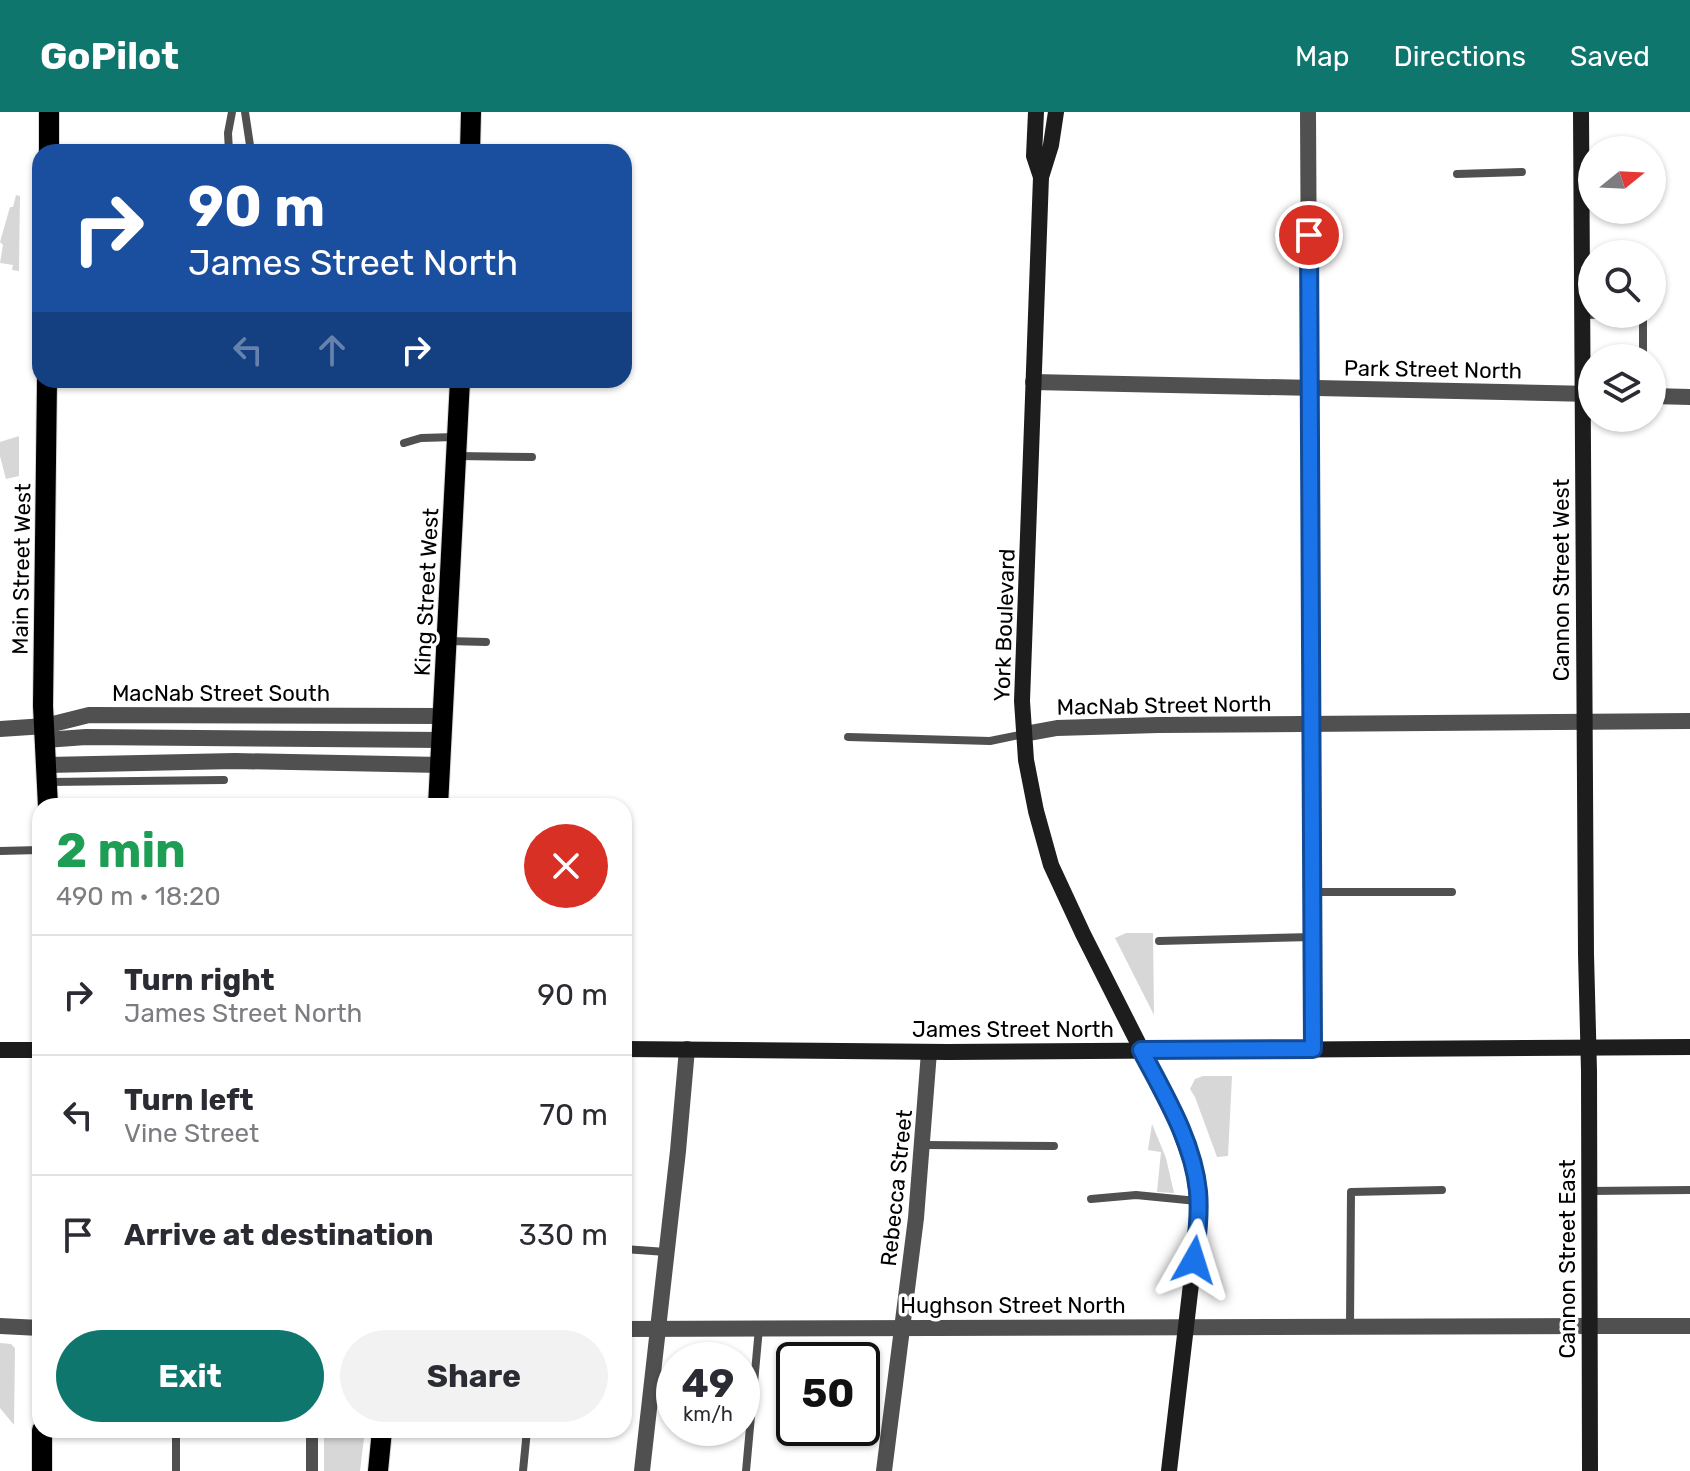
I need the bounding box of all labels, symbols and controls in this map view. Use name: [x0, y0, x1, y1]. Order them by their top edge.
text: GoPilot: [40, 33, 179, 79]
text: Map: [1295, 40, 1349, 73]
text: Directions: [1393, 40, 1526, 73]
text: Saved: [1570, 40, 1650, 73]
north arrow: [1578, 136, 1666, 224]
map controls: [1578, 136, 1666, 432]
text: 90 m: [188, 174, 325, 240]
icon: right: [56, 176, 160, 280]
pin: [1275, 201, 1343, 269]
icon: arrive: [1287, 213, 1331, 257]
button: search: [1578, 240, 1666, 328]
text: James Street North: [188, 241, 518, 284]
icon: left: [226, 328, 270, 372]
icon: ahead: [310, 328, 354, 372]
icon: right: [394, 328, 438, 372]
button: layers: [1578, 344, 1666, 432]
street label: Park Street North: [1344, 354, 1522, 385]
street label: Cannon Street West: [1548, 478, 1575, 681]
street label: Main Street West: [7, 483, 37, 655]
street label: King Street West: [409, 507, 444, 677]
street label: York Boulevard: [988, 548, 1021, 702]
street label: MacNab Street South: [112, 680, 330, 707]
street label: MacNab Street North: [1056, 690, 1272, 721]
text: 2 min: [56, 822, 186, 879]
button: close: [524, 824, 608, 908]
text: 490 m · 18:20: [56, 881, 221, 912]
text: Turn right: [124, 962, 275, 998]
icon: right: [56, 973, 100, 1017]
text: 90 m: [537, 977, 608, 1013]
text: James Street North: [124, 998, 362, 1029]
street label: James Street North: [912, 1016, 1114, 1043]
text: Turn left: [124, 1082, 254, 1118]
icon: left: [56, 1093, 100, 1137]
text: 70 m: [540, 1097, 608, 1133]
street label: Rebecca Street: [875, 1108, 918, 1268]
text: Vine Street: [124, 1118, 259, 1149]
street label: Cannon Street East: [1554, 1159, 1581, 1359]
icon: arrive: [56, 1213, 100, 1257]
text: Arrive at destination: [124, 1217, 434, 1253]
text: 330 m: [519, 1217, 608, 1253]
position arrow: [1152, 1218, 1236, 1302]
street label: Hughson Street North: [900, 1292, 1126, 1319]
button: Exit: [56, 1330, 324, 1422]
button: Share: [340, 1330, 608, 1422]
speed limit sign: 50: [776, 1342, 880, 1446]
text: 49: [682, 1360, 734, 1407]
text: km/h: [683, 1402, 733, 1426]

